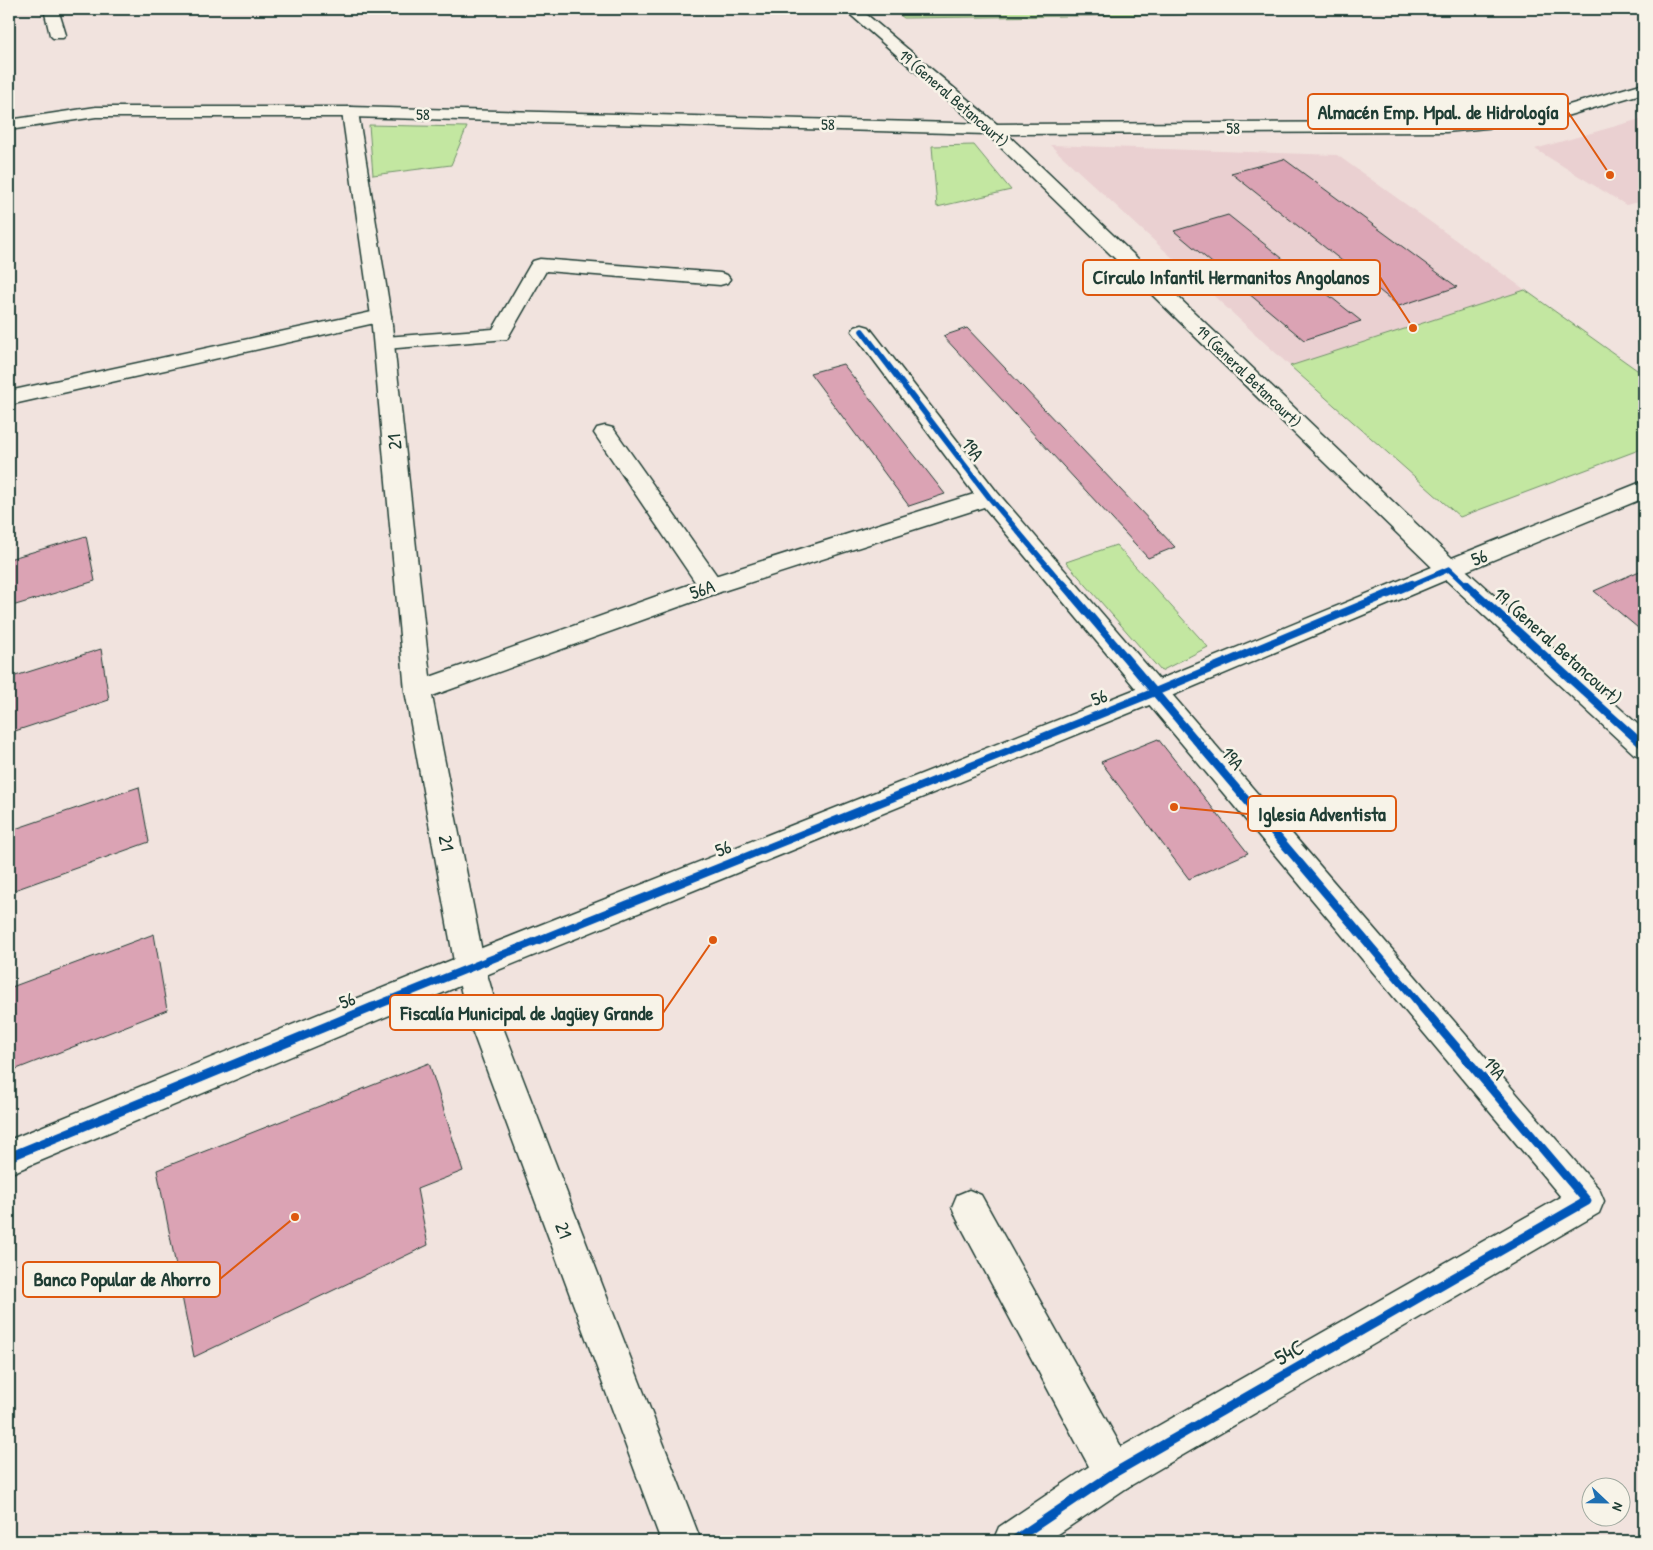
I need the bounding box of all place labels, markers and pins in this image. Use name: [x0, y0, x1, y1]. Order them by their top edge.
callout: Almacén Emp. Mpal. de Hidrología: [1308, 94, 1568, 129]
callout: Círculo Infantil Hermanitos Angolanos: [1083, 260, 1380, 295]
callout: Iglesia Adventista: [1248, 796, 1396, 831]
callout: Fiscalía Municipal de Jagüey Grande: [390, 995, 663, 1030]
callout: Banco Popular de Ahorro: [23, 1262, 220, 1297]

